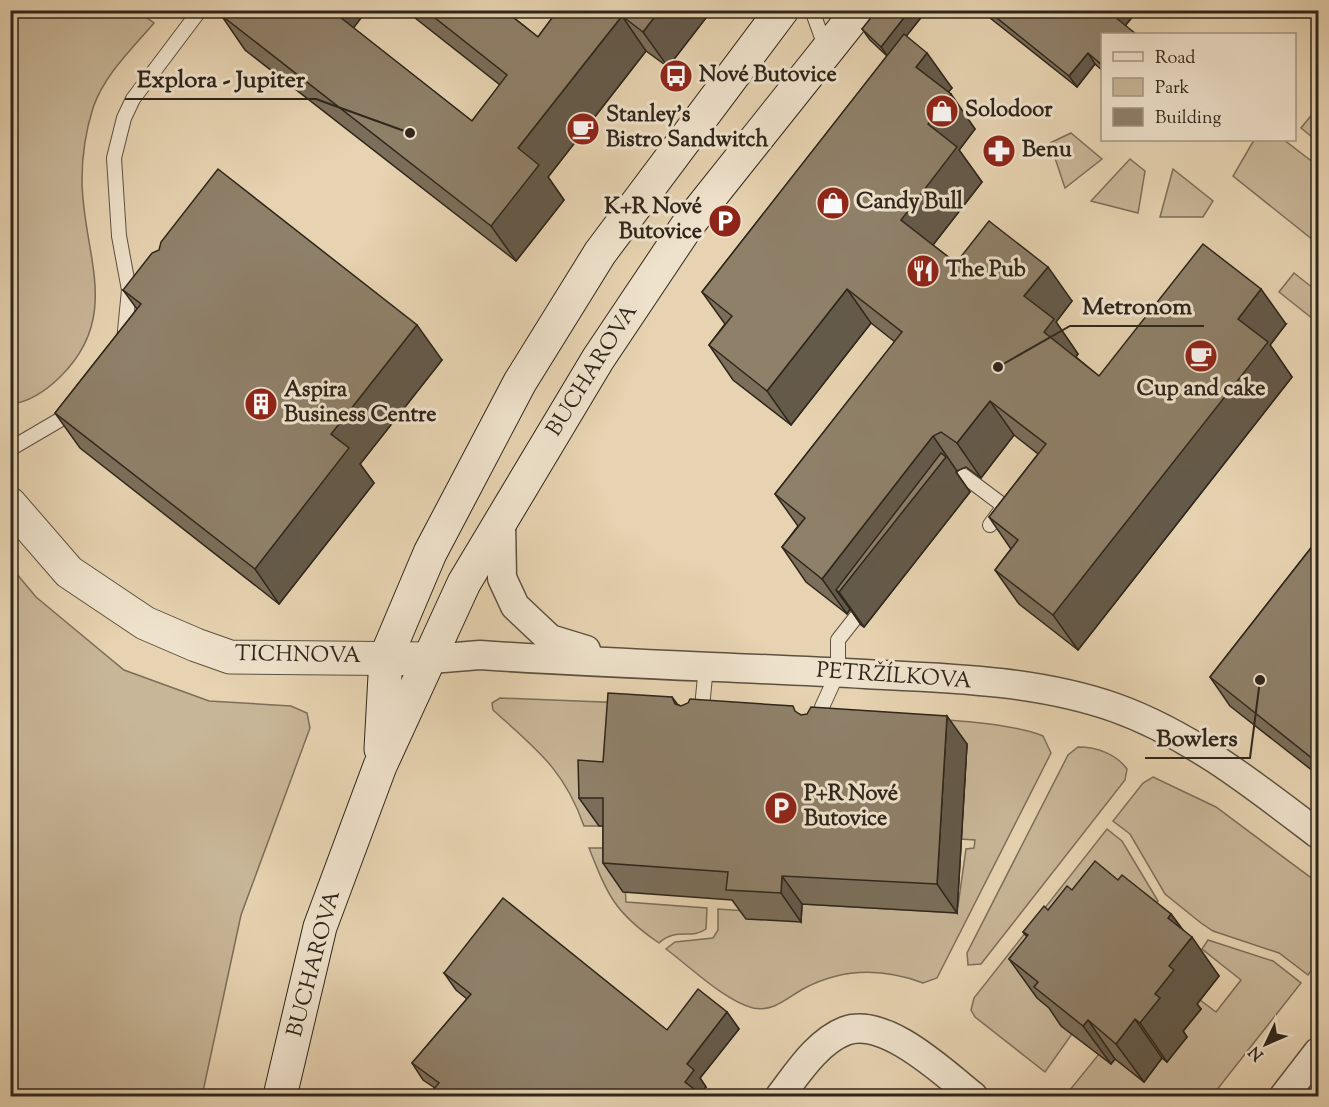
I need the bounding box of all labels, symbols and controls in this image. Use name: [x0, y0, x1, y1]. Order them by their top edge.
legend: [1101, 33, 1296, 141]
text: Road: [1155, 46, 1195, 72]
callout: Explora - Jupiter: [125, 57, 316, 99]
bus stop icon: Nové Butovice: [658, 58, 694, 94]
place label: Nové Butovice: [699, 60, 837, 92]
text: Explora - Jupiter: [137, 64, 306, 98]
text: Park: [1155, 76, 1190, 102]
shop icon: Solodoor: [924, 93, 960, 129]
place label: Solodoor: [965, 95, 1053, 127]
place label: Stanley's Bistro Sandwitch: [606, 100, 768, 157]
text: Building: [1155, 106, 1221, 132]
cafe icon: Stanley's Bistro Sandwitch: [565, 111, 601, 147]
pharmacy icon: Benu: [981, 133, 1017, 169]
place label: Benu: [1022, 135, 1072, 167]
shop icon: Candy Bull: [815, 185, 851, 221]
place label: Candy Bull: [856, 187, 964, 219]
place label: K+R Nové Butovice: [604, 192, 702, 249]
parking icon: K+R Nové Butovice: [707, 203, 743, 239]
restaurant icon: The Pub: [905, 253, 941, 289]
place label: The Pub: [946, 255, 1026, 287]
callout: Metronom: [1070, 284, 1204, 326]
text: Metronom: [1082, 291, 1192, 325]
street label: BUCHAROVA: [540, 299, 647, 443]
cafe icon: Cup and cake: [1183, 338, 1219, 374]
place label: Cup and cake: [1137, 374, 1265, 406]
place label: Aspira Business Centre: [284, 375, 437, 432]
building icon: Aspira Business Centre: [243, 386, 279, 422]
street label: TICHNOVA: [235, 639, 361, 673]
street label: PETRŽÍLKOVA: [815, 655, 973, 698]
callout: Bowlers: [1145, 716, 1250, 758]
text: Bowlers: [1156, 723, 1238, 757]
place label: P+R Nové Butovice: [804, 779, 898, 836]
parking icon: P+R Nové Butovice: [763, 790, 799, 826]
street label: BUCHAROVA: [280, 887, 350, 1041]
north arrow: [1236, 1014, 1296, 1074]
text: N: [1244, 1040, 1270, 1065]

